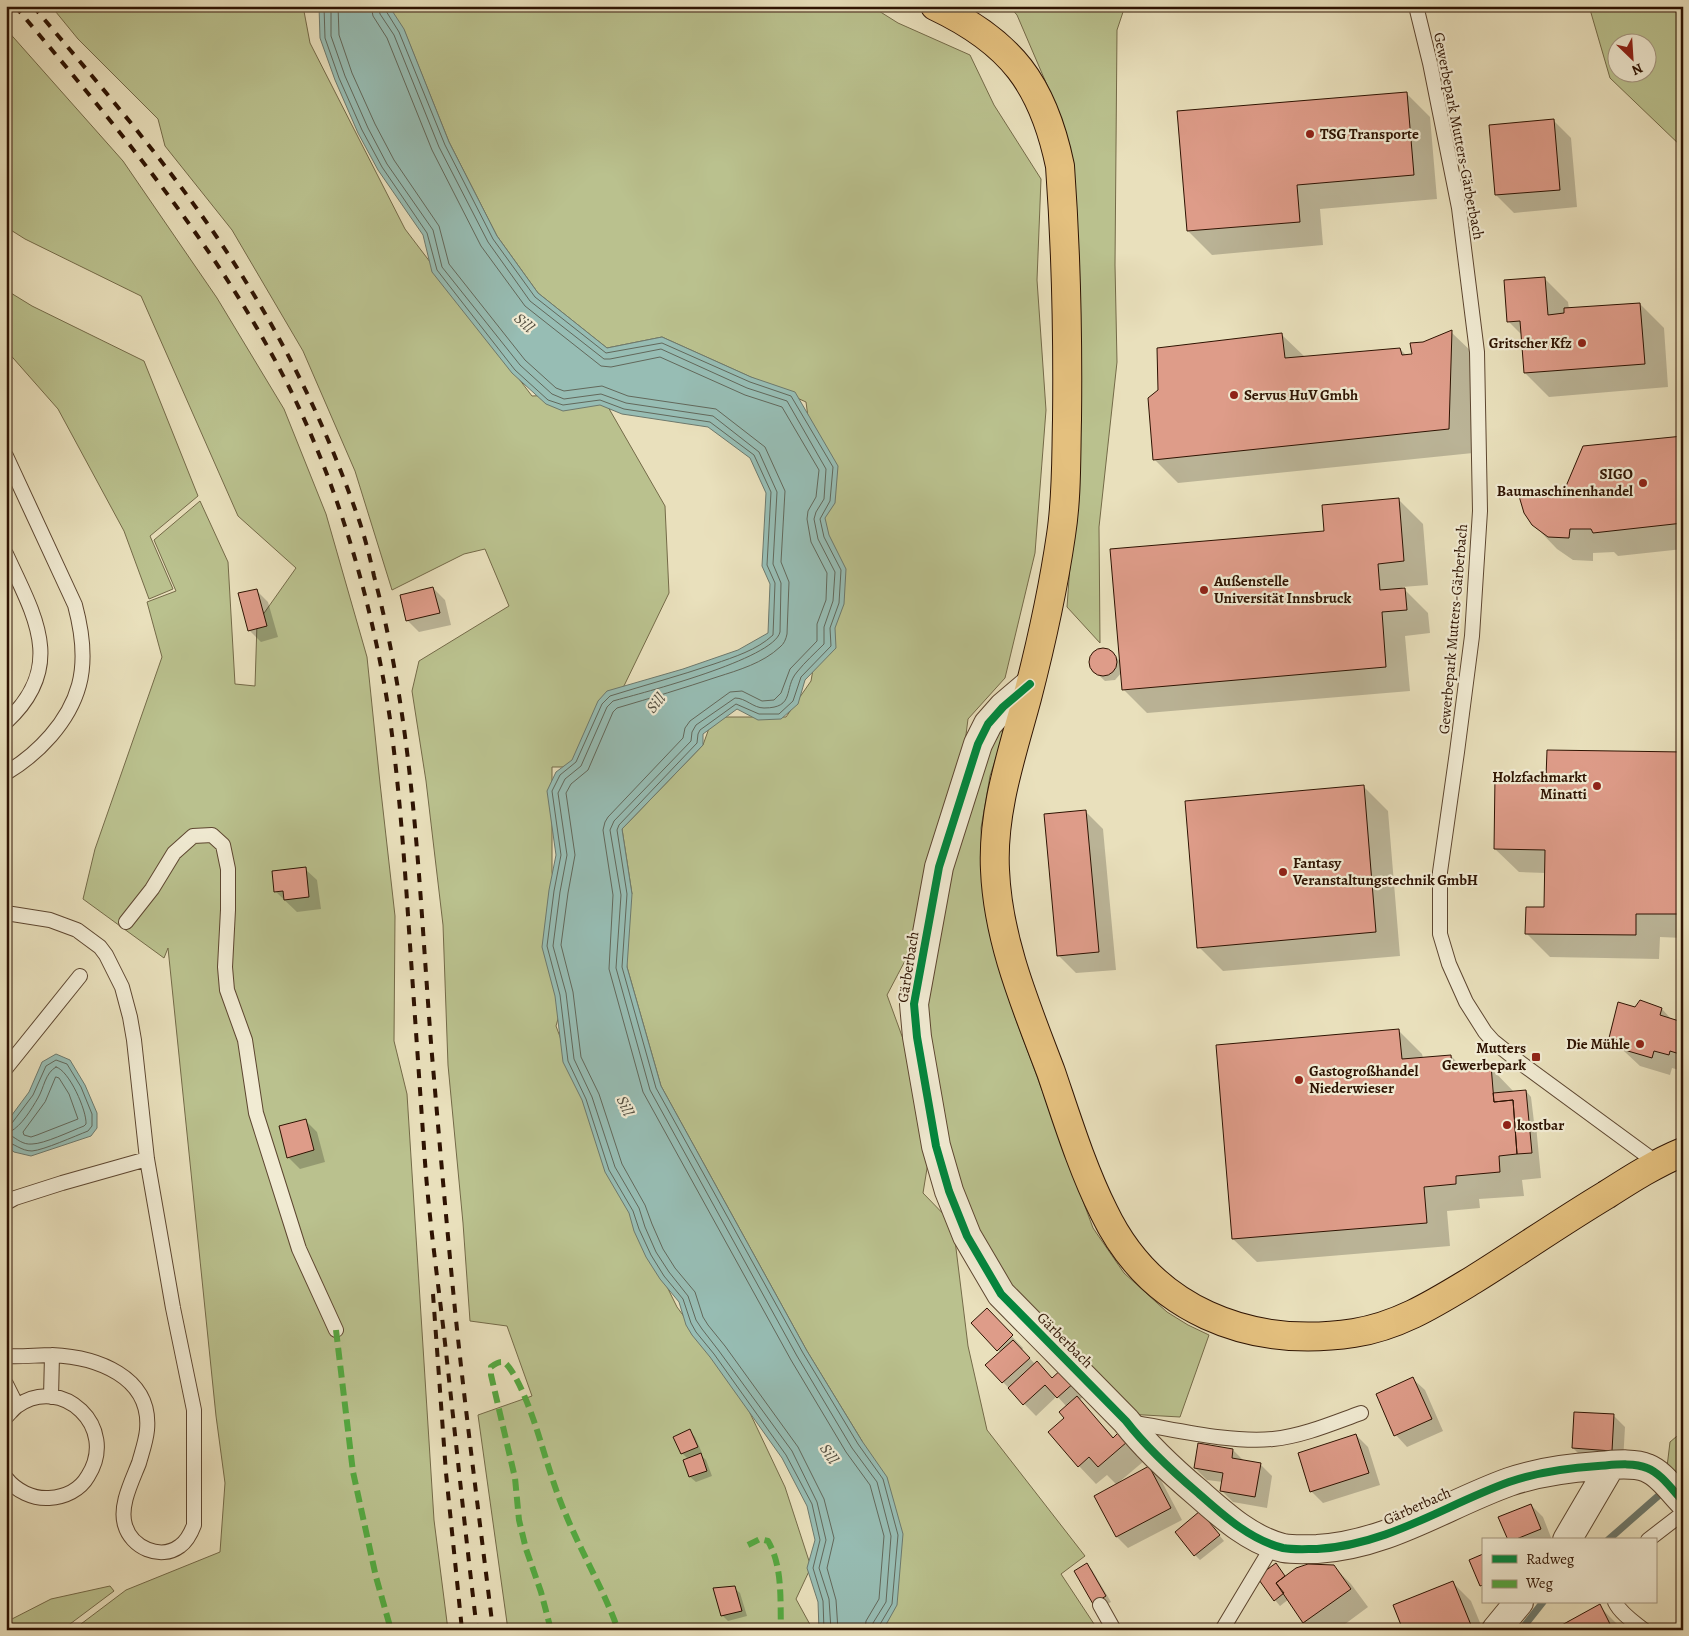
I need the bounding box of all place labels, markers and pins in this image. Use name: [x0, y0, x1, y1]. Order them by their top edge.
place label: TSG Transporte: [1320, 124, 1419, 144]
marker: TSG Transporte: [1304, 128, 1316, 140]
place label: Gritscher Kfz: [1489, 333, 1572, 353]
marker: Gritscher Kfz: [1576, 337, 1588, 349]
place label: Servus HuV Gmbh: [1244, 385, 1358, 405]
marker: Servus HuV Gmbh: [1228, 389, 1240, 401]
place label: SIGO Baumaschinenhandel: [1497, 464, 1633, 501]
marker: SIGO Baumaschinenhandel: [1637, 477, 1649, 489]
place label: Außenstelle Universität Innsbruck: [1213, 571, 1351, 608]
marker: Außenstelle Universität Innsbruck: [1198, 584, 1210, 596]
place label: Holzfachmarkt Minatti: [1492, 767, 1588, 804]
marker: Holzfachmarkt Minatti: [1591, 780, 1603, 792]
place label: Fantasy Veranstaltungstechnik GmbH: [1292, 853, 1478, 890]
marker: Fantasy Veranstaltungstechnik GmbH: [1277, 866, 1289, 878]
place label: Die Mühle: [1566, 1034, 1630, 1054]
place label: Mutters Gewerbepark: [1442, 1038, 1526, 1075]
marker: Die Mühle: [1634, 1038, 1646, 1050]
marker: Mutters Gewerbepark: [1530, 1051, 1542, 1063]
place label: Gastogroßhandel Niederwieser: [1309, 1061, 1418, 1098]
marker: Gastogroßhandel Niederwieser: [1293, 1074, 1305, 1086]
place label: kostbar: [1517, 1115, 1564, 1135]
marker: kostbar: [1501, 1119, 1513, 1131]

